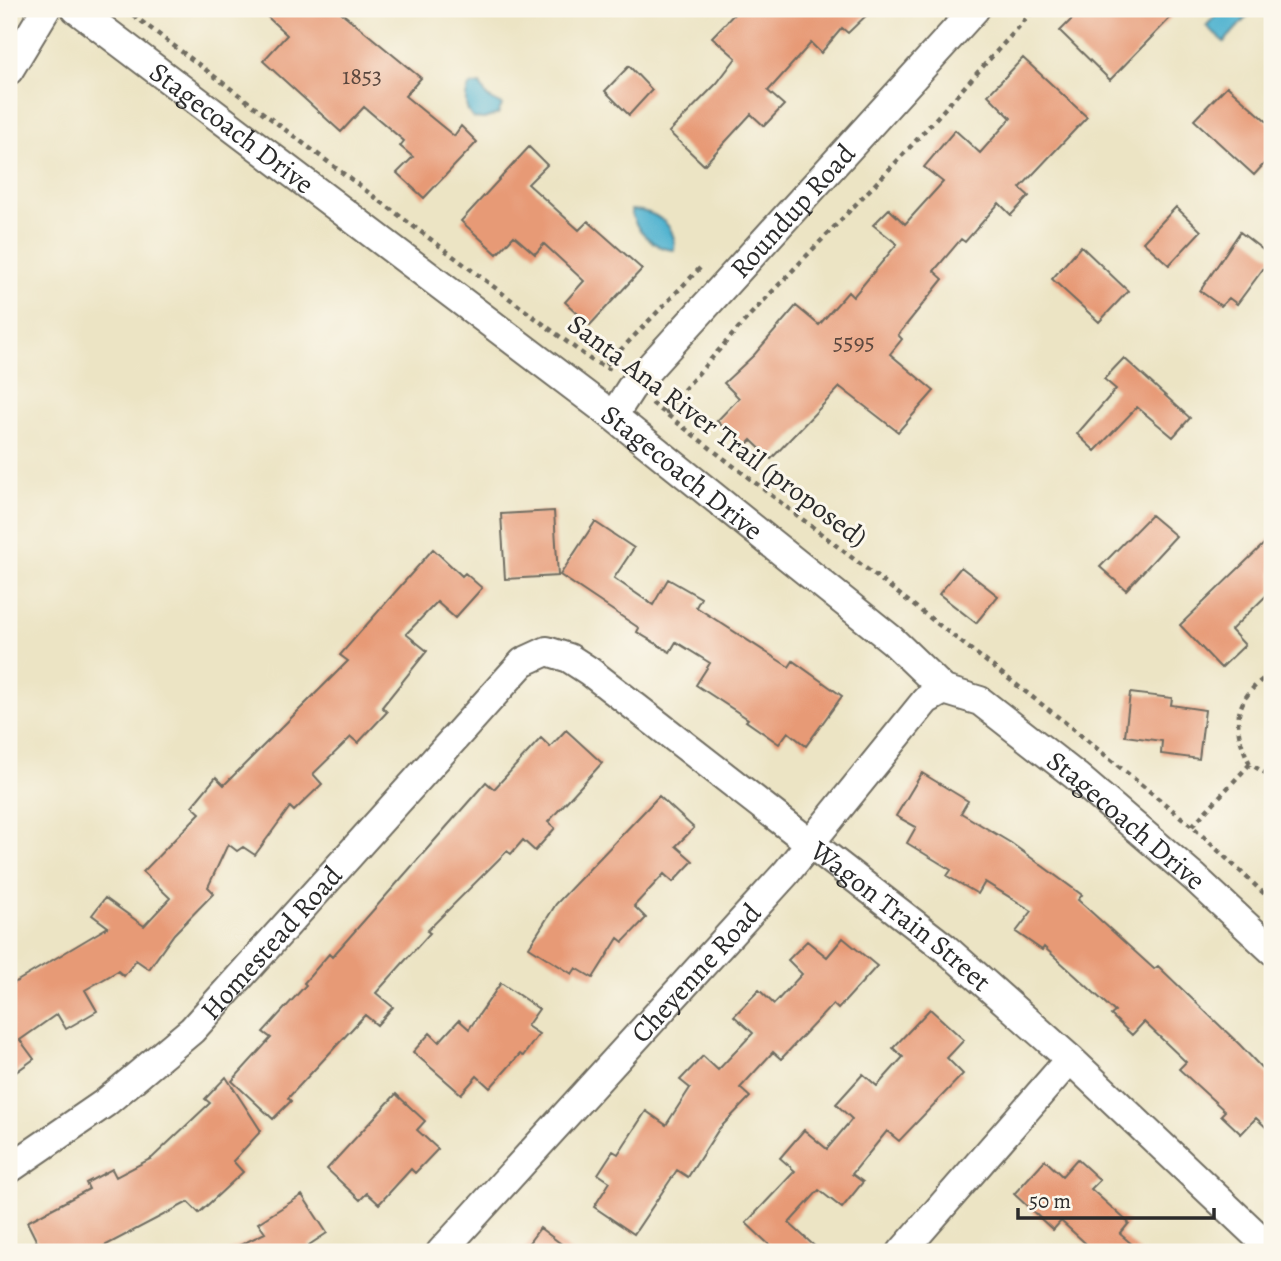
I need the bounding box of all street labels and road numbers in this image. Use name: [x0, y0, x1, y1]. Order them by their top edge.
street label: Stagecoach Drive: [141, 53, 322, 203]
street label: Roundup Road: [722, 135, 865, 287]
street label: Santa Ana River Trail (proposed): [560, 305, 875, 556]
street label: Stagecoach Drive: [593, 396, 771, 549]
street label: Stagecoach Drive: [1039, 742, 1214, 899]
street label: Wagon Train Street: [802, 832, 999, 1000]
street label: Homestead Road: [192, 857, 352, 1028]
street label: Cheyenne Road: [623, 894, 770, 1051]

